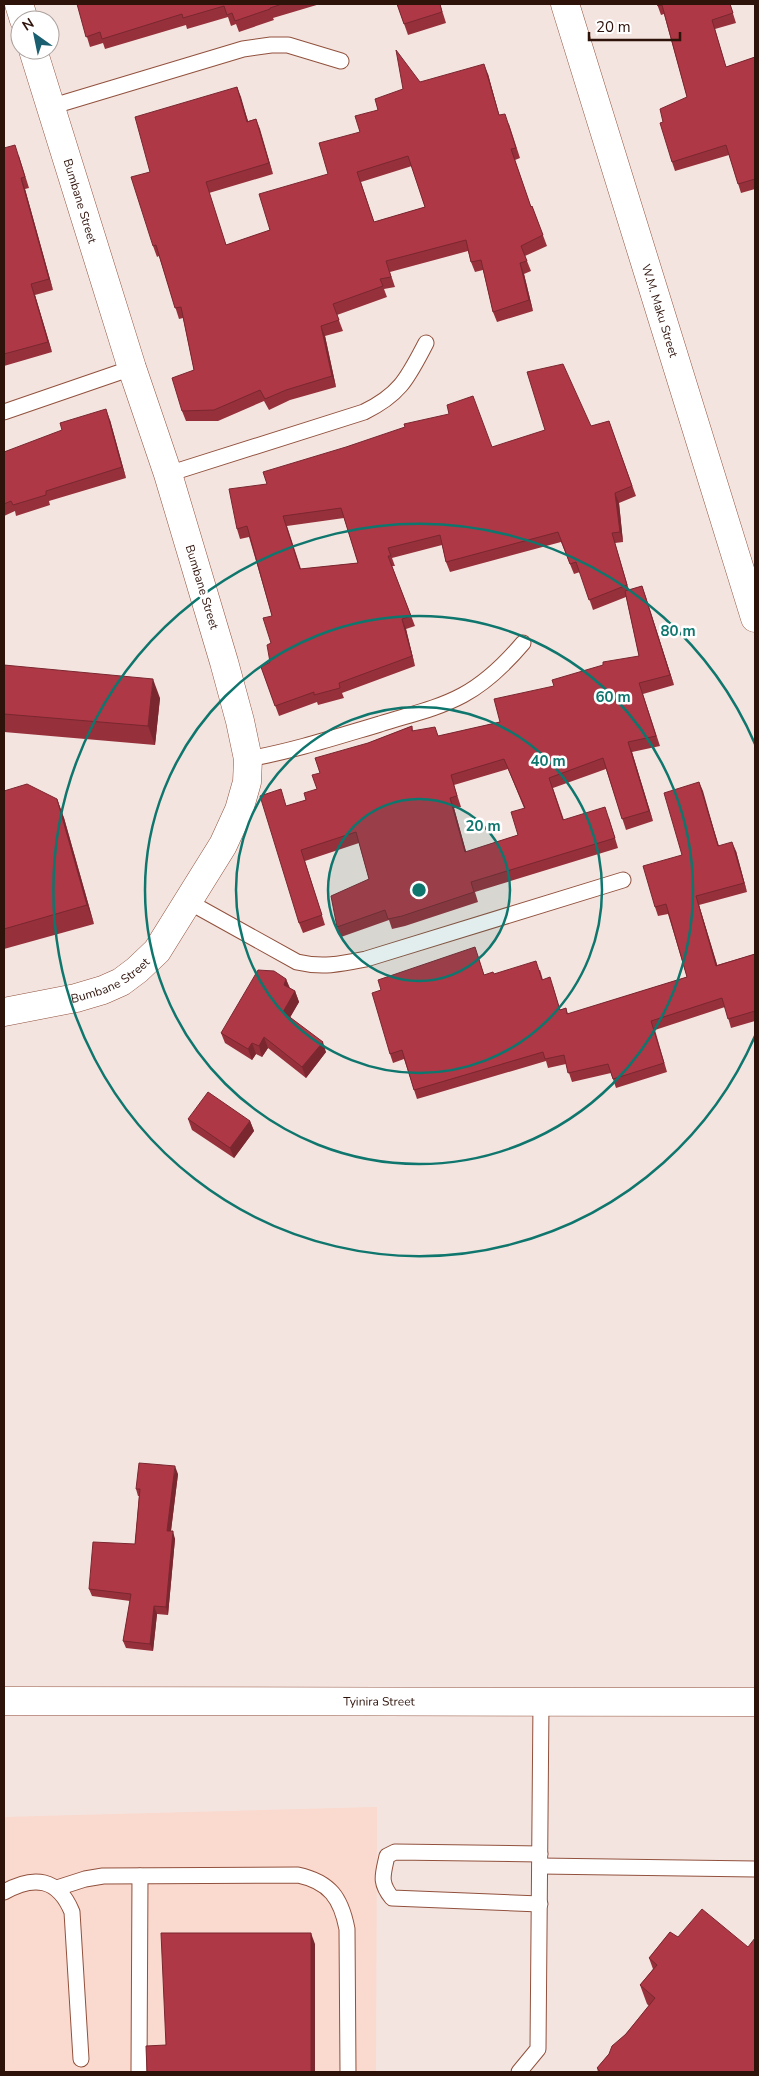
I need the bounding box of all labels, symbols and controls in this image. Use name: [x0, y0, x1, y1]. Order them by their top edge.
north arrow: [10, 10, 60, 60]
scale bar: [589, 10, 680, 42]
text: N: [19, 14, 38, 35]
text: 20 m: [596, 17, 631, 37]
street label: Bumbane Street: [60, 157, 101, 246]
street label: W.M. Maku Street: [638, 262, 682, 360]
street label: Bumbane Street: [182, 543, 223, 632]
text: 80 m: [660, 621, 696, 641]
text: 60 m: [595, 687, 631, 707]
text: 40 m: [530, 751, 566, 771]
text: 20 m: [465, 816, 501, 836]
centre of rings: [410, 881, 428, 899]
street label: Bumbane Street: [69, 954, 154, 1007]
street label: Tyinira Street: [343, 1693, 416, 1710]

